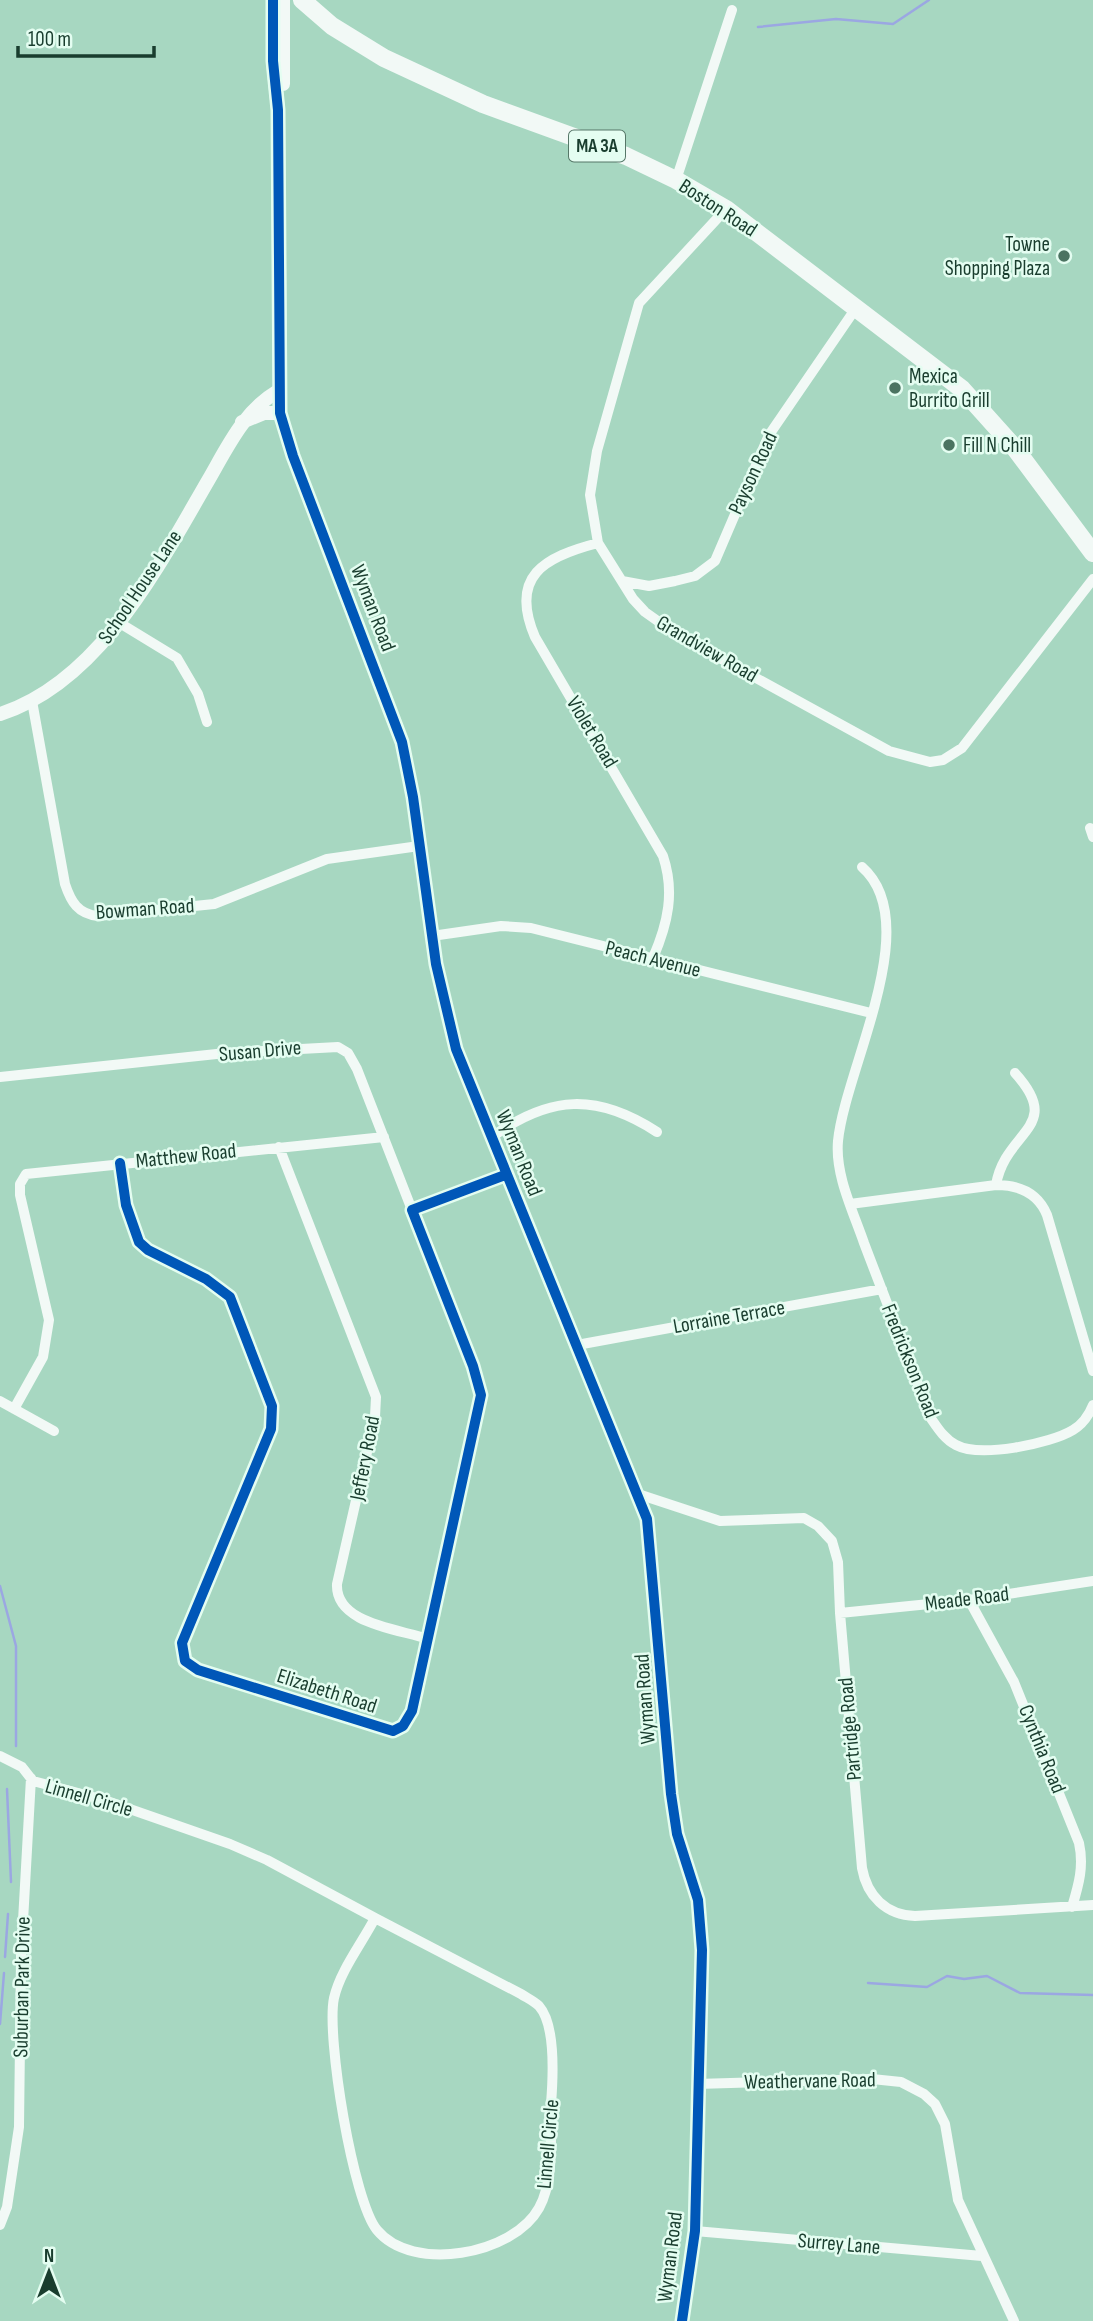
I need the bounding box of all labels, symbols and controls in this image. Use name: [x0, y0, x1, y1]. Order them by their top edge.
scale bar: [18, 14, 154, 58]
text: 100 m: [28, 27, 71, 52]
road number: MA 3A: [569, 130, 625, 162]
street label: Boston Road: [674, 174, 762, 242]
place label: Towne Shopping Plaza: [945, 232, 1050, 281]
marker: Towne Shopping Plaza: [1056, 248, 1072, 264]
place label: Mexica Burrito Grill: [909, 364, 990, 413]
marker: Mexica Burrito Grill: [887, 380, 903, 396]
street label: Payson Road: [723, 428, 783, 518]
place label: Fill N Chill: [963, 433, 1031, 458]
marker: Fill N Chill: [941, 437, 957, 453]
street label: School House Lane: [93, 525, 187, 649]
street label: Wyman Road: [345, 561, 401, 655]
street label: Grandview Road: [652, 610, 762, 688]
street label: Violet Road: [561, 692, 623, 772]
street label: Bowman Road: [95, 893, 195, 925]
street label: Peach Avenue: [603, 935, 703, 983]
street label: Susan Drive: [218, 1035, 302, 1067]
street label: Wyman Road: [490, 1106, 548, 1200]
street label: Matthew Road: [135, 1138, 237, 1174]
street label: Lorraine Terrace: [671, 1295, 787, 1339]
street label: Fredrickson Road: [876, 1300, 944, 1422]
street label: Jeffery Road: [344, 1414, 385, 1503]
street label: Meade Road: [924, 1581, 1010, 1617]
street label: Wyman Road: [629, 1653, 661, 1745]
street label: Elizabeth Road: [274, 1663, 380, 1719]
street label: Partridge Road: [833, 1677, 867, 1781]
street label: Cynthia Road: [1013, 1701, 1071, 1797]
street label: Linnell Circle: [42, 1774, 136, 1822]
street label: Suburban Park Drive: [8, 1916, 36, 2058]
street label: Weathervane Road: [744, 2067, 876, 2095]
street label: Linnell Circle: [532, 2098, 564, 2190]
street label: Wyman Road: [652, 2211, 688, 2303]
street label: Surrey Lane: [797, 2228, 881, 2260]
north arrow: [14, 2237, 84, 2307]
text: N: [44, 2245, 54, 2268]

